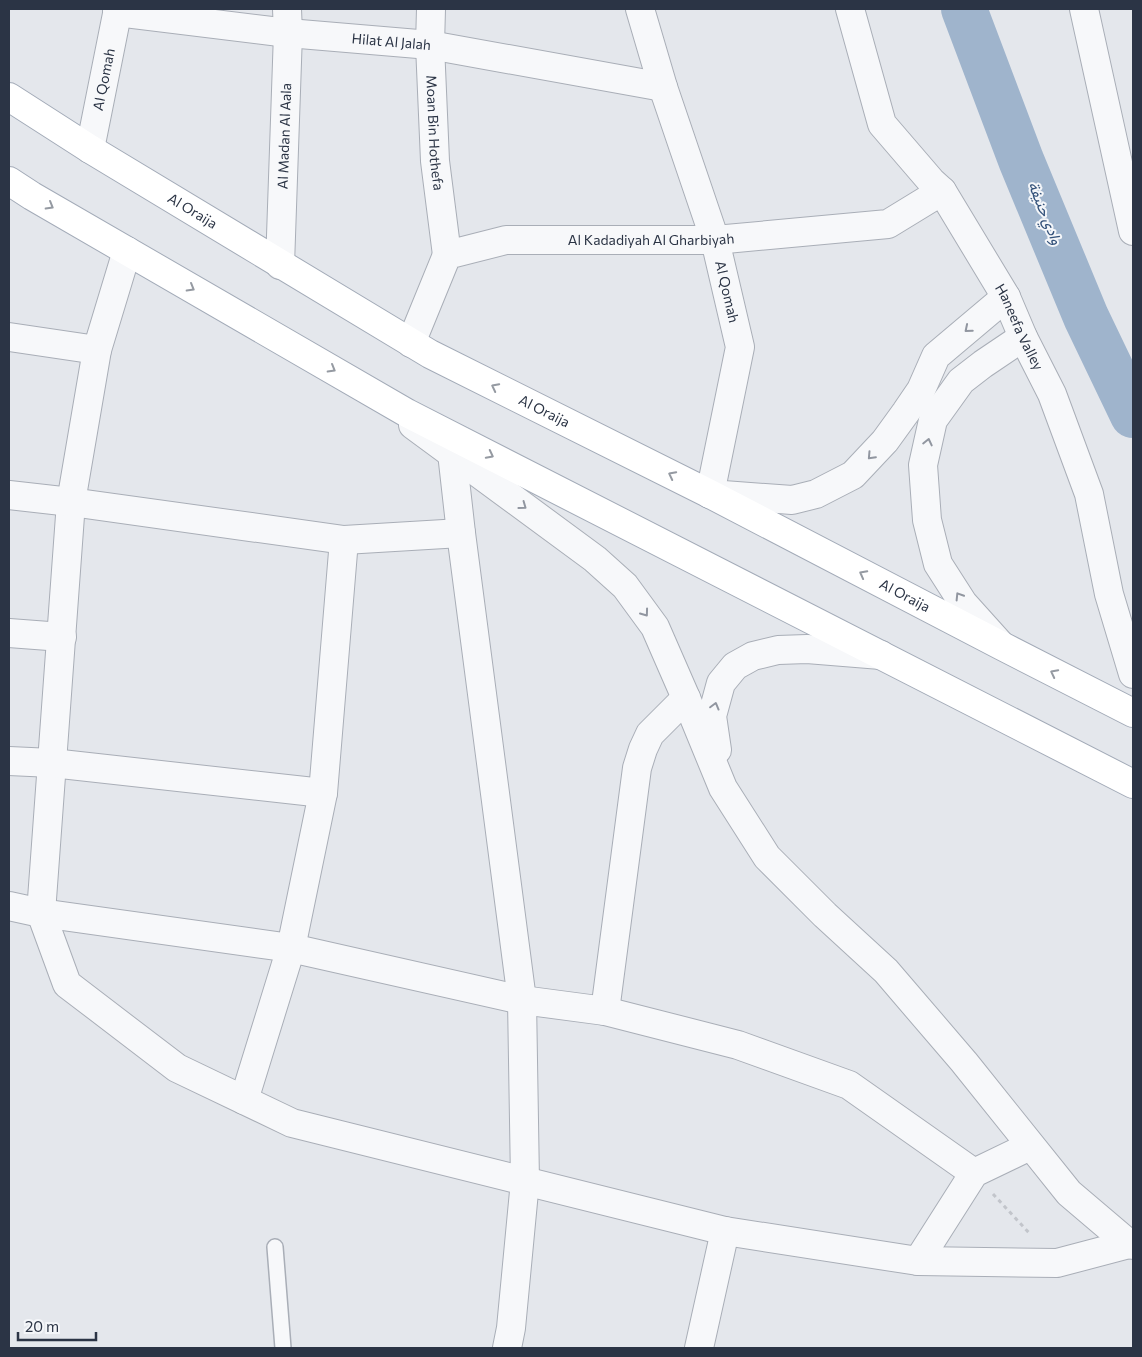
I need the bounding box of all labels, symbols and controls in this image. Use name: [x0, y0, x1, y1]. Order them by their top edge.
street label: Hilat Al Jalah: [351, 29, 432, 53]
street label: Al Qomah: [89, 47, 118, 112]
street label: Moan Bin Hothefa: [423, 75, 448, 192]
street label: Al Madan Al Aala: [274, 83, 294, 189]
water label: وادي حنيفة: [1021, 178, 1067, 249]
street label: Al Oraija: [165, 189, 221, 232]
one-way arrow: [45, 200, 54, 210]
street label: Al Kadadiyah Al Gharbiyah: [568, 229, 735, 248]
street label: Al Qomah: [712, 259, 743, 324]
street label: Haneefa Valley: [992, 280, 1047, 373]
one-way arrow: [185, 281, 194, 291]
one-way arrow: [965, 323, 974, 332]
one-way arrow: [326, 363, 335, 373]
one-way arrow: [492, 383, 501, 393]
street label: Al Oraija: [516, 391, 573, 431]
one-way arrow: [922, 437, 933, 446]
one-way arrow: [484, 449, 493, 459]
one-way arrow: [868, 450, 877, 459]
one-way arrow: [668, 471, 677, 481]
one-way arrow: [517, 500, 527, 509]
one-way arrow: [859, 570, 868, 580]
street label: Al Oraija: [877, 575, 933, 615]
one-way arrow: [955, 593, 965, 602]
one-way arrow: [638, 607, 648, 616]
one-way arrow: [1050, 669, 1059, 679]
one-way arrow: [709, 702, 719, 710]
scale bar: [18, 1310, 95, 1342]
text: 20 m: [25, 1317, 59, 1335]

